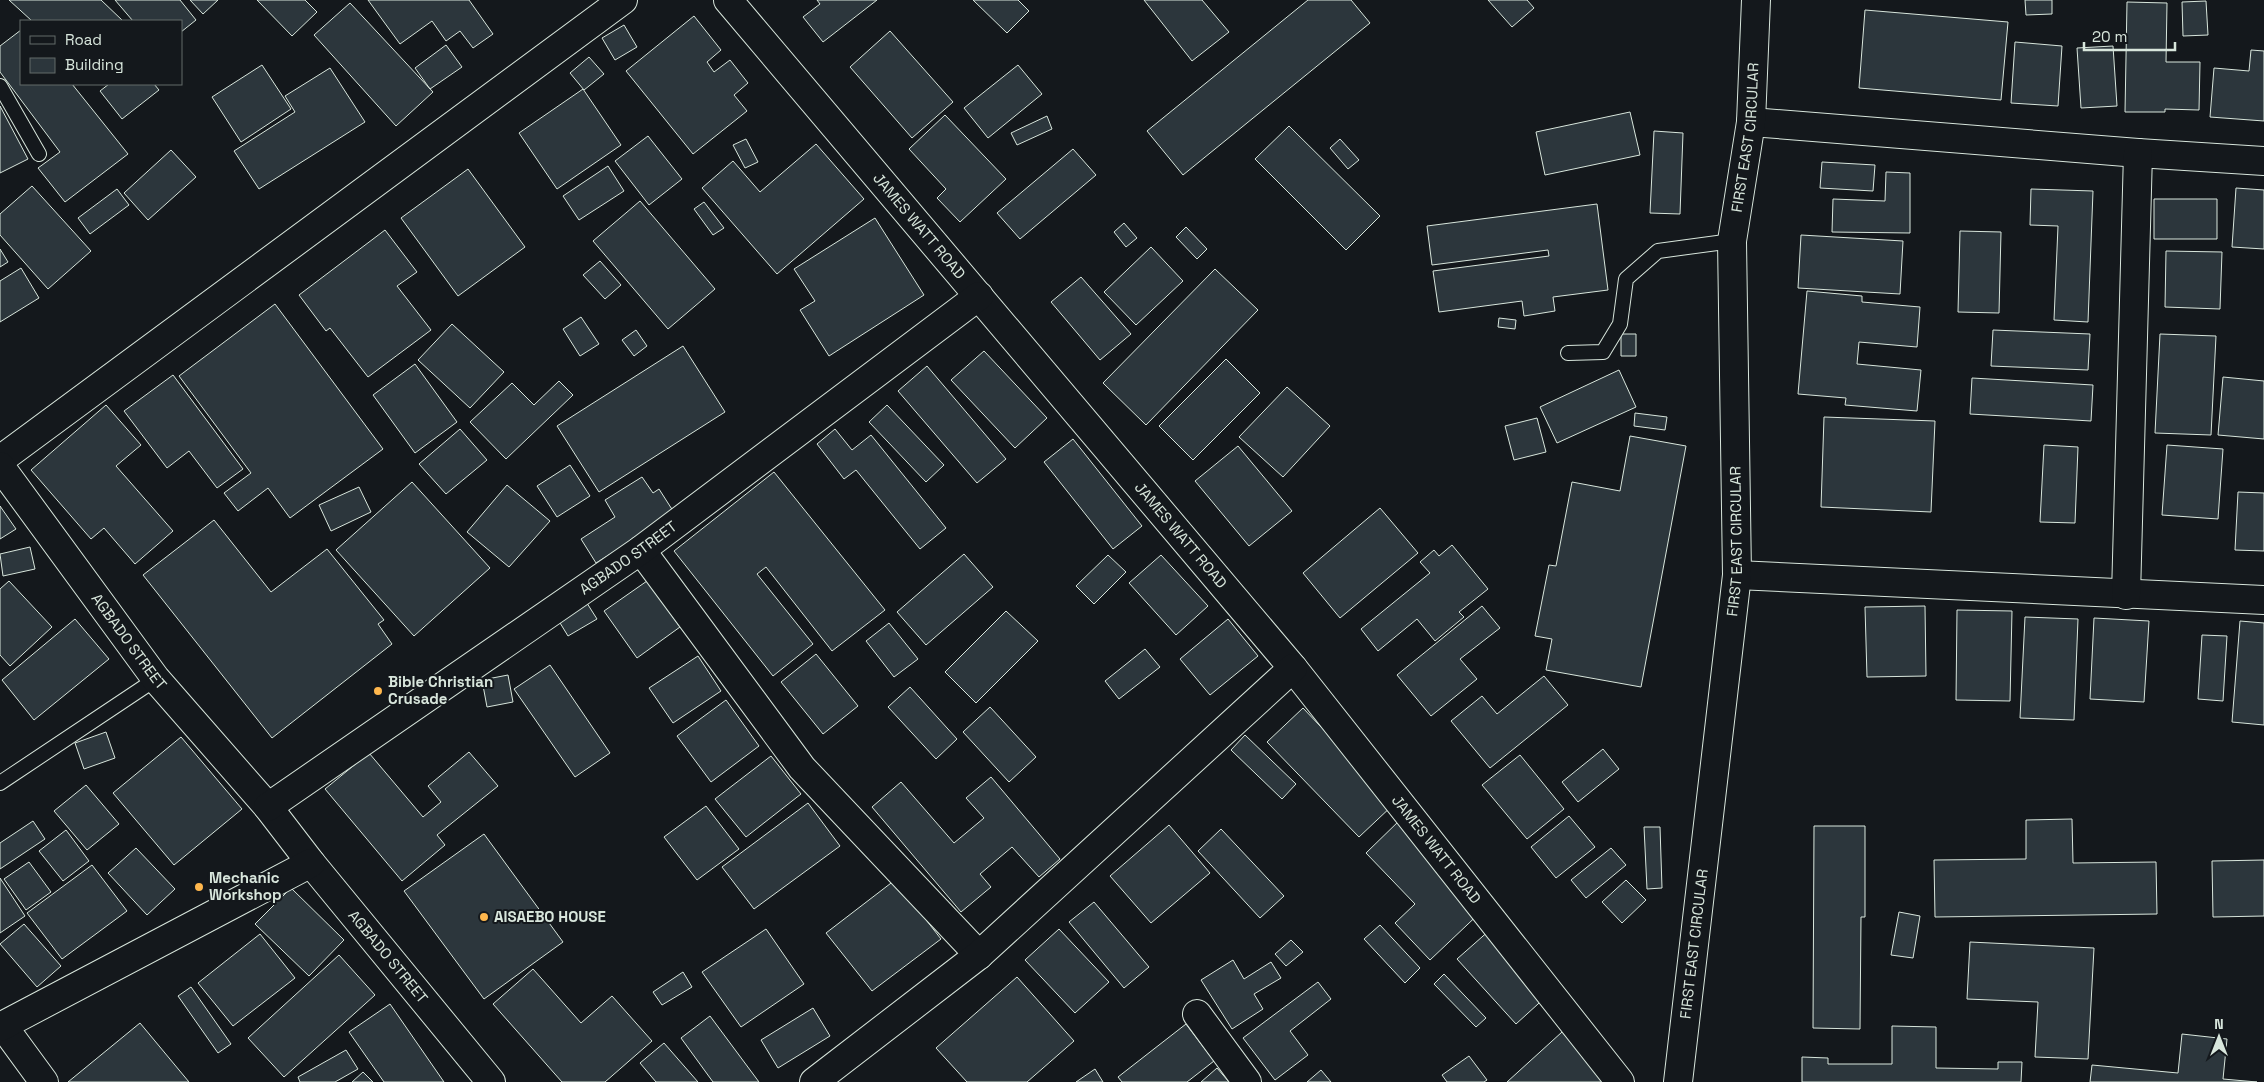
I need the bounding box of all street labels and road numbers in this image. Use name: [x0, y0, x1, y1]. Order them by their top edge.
street label: FIRST EAST CIRCULAR: [1727, 62, 1762, 214]
street label: JAMES WATT ROAD: [869, 169, 970, 283]
street label: FIRST EAST CIRCULAR: [1722, 466, 1746, 618]
street label: JAMES WATT ROAD: [1131, 478, 1231, 592]
street label: AGBADO STREET: [576, 516, 681, 599]
street label: AGBADO STREET: [88, 590, 171, 694]
street label: JAMES WATT ROAD: [1388, 791, 1485, 907]
street label: FIRST EAST CIRCULAR: [1675, 868, 1712, 1020]
street label: AGBADO STREET: [345, 906, 432, 1007]

